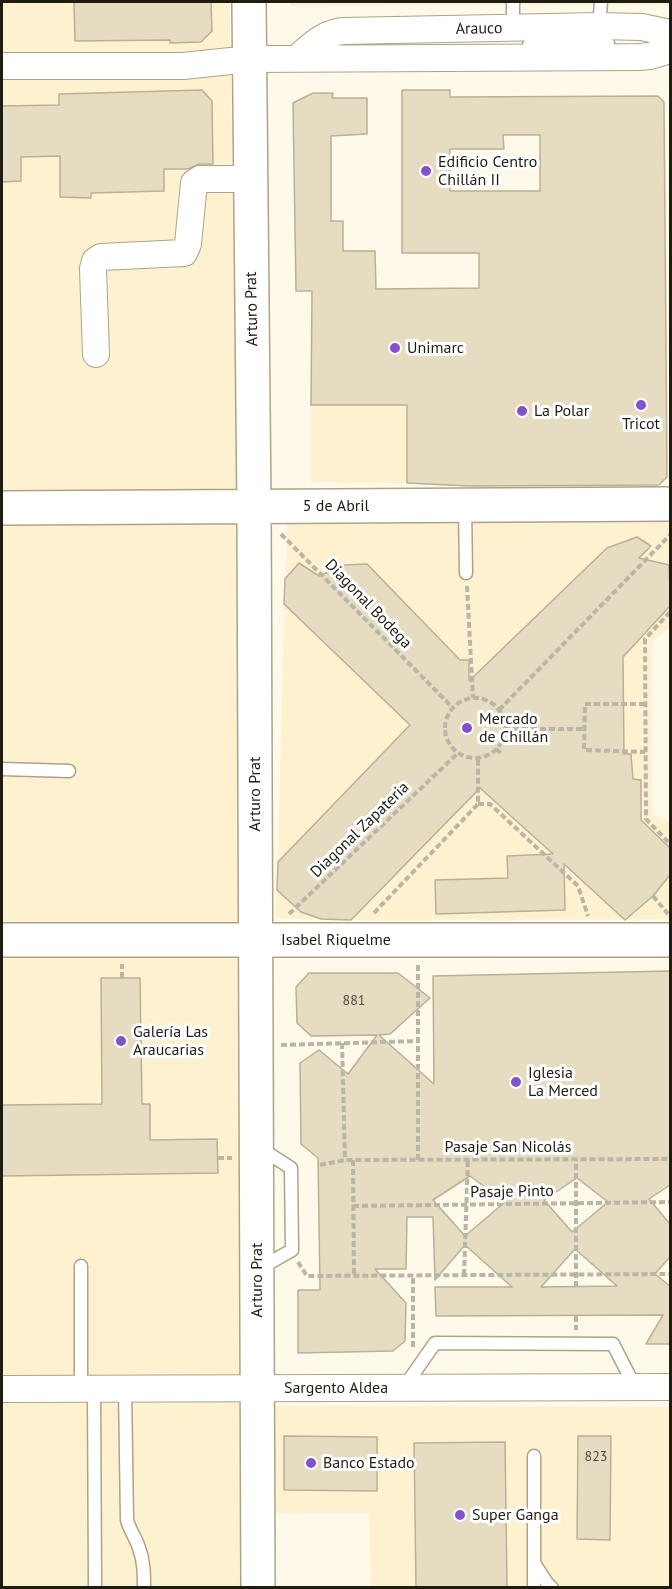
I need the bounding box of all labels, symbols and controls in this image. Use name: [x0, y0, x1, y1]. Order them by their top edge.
street label: Arauco: [455, 19, 503, 39]
place label: Edificio Centro Chillán II: [438, 152, 537, 190]
marker: Edificio Centro Chillán II: [419, 164, 433, 178]
street label: Arturo Prat: [242, 271, 262, 347]
place label: Unimarc: [407, 338, 464, 358]
marker: Unimarc: [388, 341, 402, 355]
marker: Tricot: [634, 398, 648, 412]
place label: La Polar: [534, 401, 589, 421]
marker: La Polar: [515, 404, 529, 418]
place label: Tricot: [622, 414, 660, 434]
street label: 5 de Abril: [303, 496, 369, 516]
street label: Diagonal Bodega: [321, 555, 415, 653]
place label: Mercado de Chillán: [479, 709, 548, 747]
marker: Mercado de Chillán: [460, 721, 474, 735]
street label: Arturo Prat: [245, 757, 265, 831]
street label: Diagonal Zapateria: [307, 778, 413, 882]
street label: Isabel Riquelme: [281, 930, 391, 950]
house number: 881: [343, 993, 365, 1009]
place label: Galería Las Araucarias: [133, 1022, 208, 1060]
marker: Galería Las Araucarias: [114, 1034, 128, 1048]
place label: Iglesia La Merced: [528, 1063, 598, 1101]
marker: Iglesia La Merced: [509, 1075, 523, 1089]
street label: Pasaje San Nicolás: [445, 1137, 571, 1157]
street label: Pasaje Pinto: [470, 1182, 554, 1202]
street label: Arturo Prat: [247, 1243, 267, 1317]
street label: Sargento Aldea: [284, 1378, 388, 1398]
house number: 823: [585, 1449, 607, 1465]
place label: Banco Estado: [323, 1453, 415, 1473]
marker: Banco Estado: [304, 1456, 318, 1470]
place label: Super Ganga: [472, 1505, 559, 1525]
marker: Super Ganga: [453, 1508, 467, 1522]

